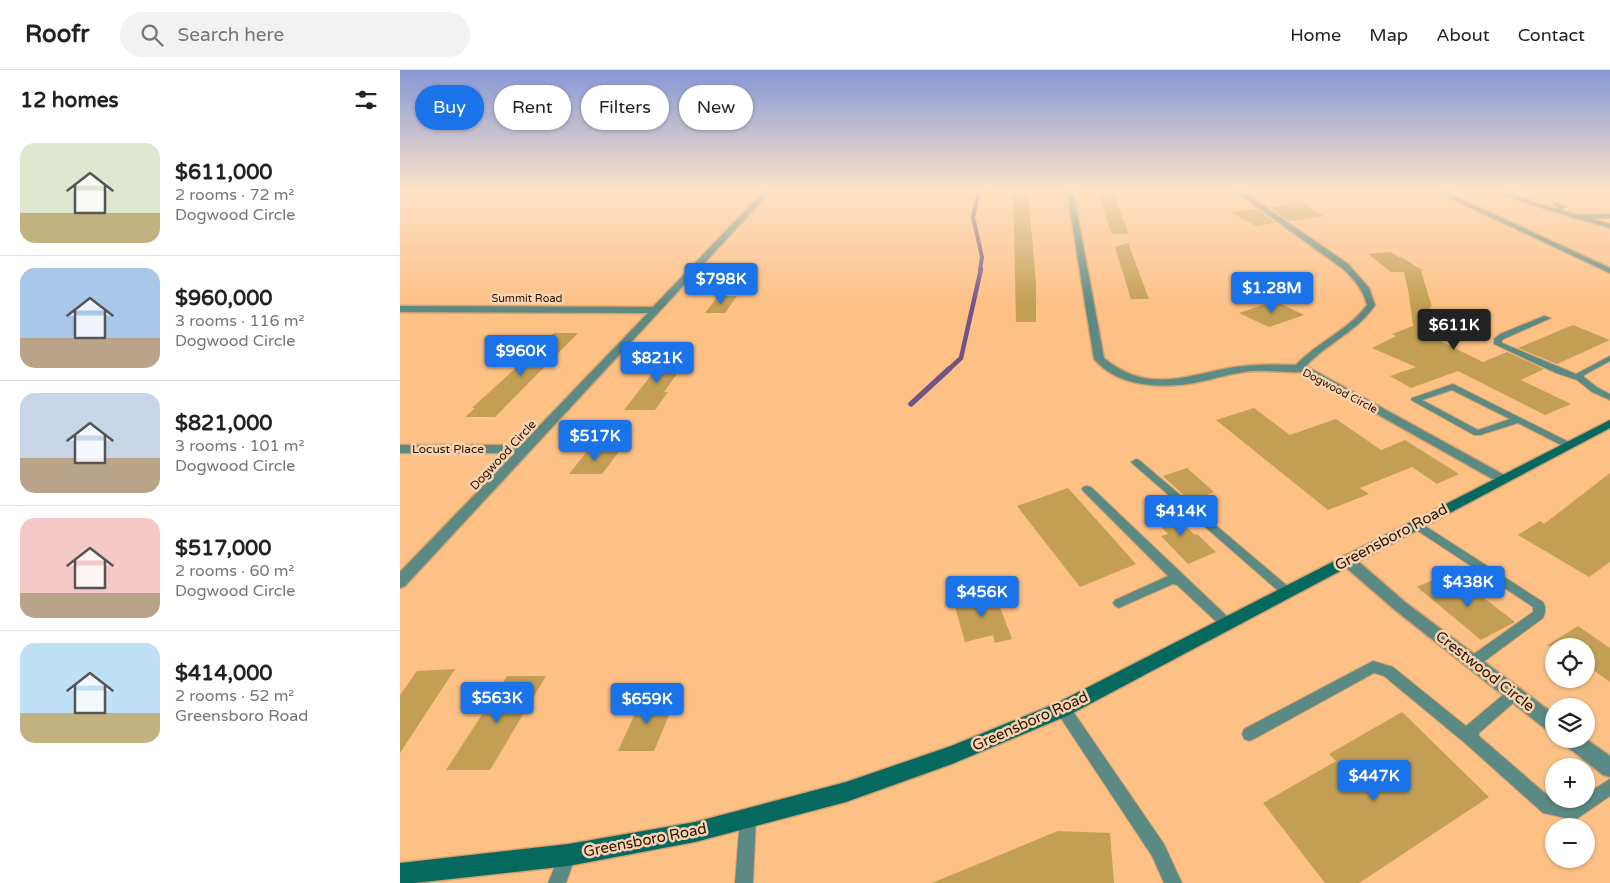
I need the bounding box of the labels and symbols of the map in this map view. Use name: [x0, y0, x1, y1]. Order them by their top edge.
pin: $798K: [686, 262, 756, 305]
pin: $1.28M: [1231, 272, 1313, 314]
street label: Summit Road: [491, 292, 563, 305]
pin: $611K: [1419, 308, 1489, 351]
pin: $960K: [486, 334, 556, 377]
pin: $821K: [622, 342, 692, 384]
street label: Dogwood Circle: [1300, 366, 1380, 416]
street label: Dogwood Circle: [467, 417, 539, 493]
pin: $517K: [560, 420, 630, 462]
street label: Locust Place: [412, 442, 484, 456]
pin: $414K: [1146, 494, 1216, 537]
street label: Greensboro Road: [1332, 500, 1450, 574]
pin: $438K: [1433, 566, 1503, 608]
pin: $456K: [947, 576, 1017, 618]
street label: Crestwood Circle: [1432, 627, 1538, 715]
pin: $563K: [462, 682, 532, 724]
pin: $659K: [612, 682, 682, 725]
street label: Greensboro Road: [969, 687, 1091, 755]
pin: $447K: [1339, 760, 1409, 802]
street label: Greensboro Road: [582, 819, 708, 861]

